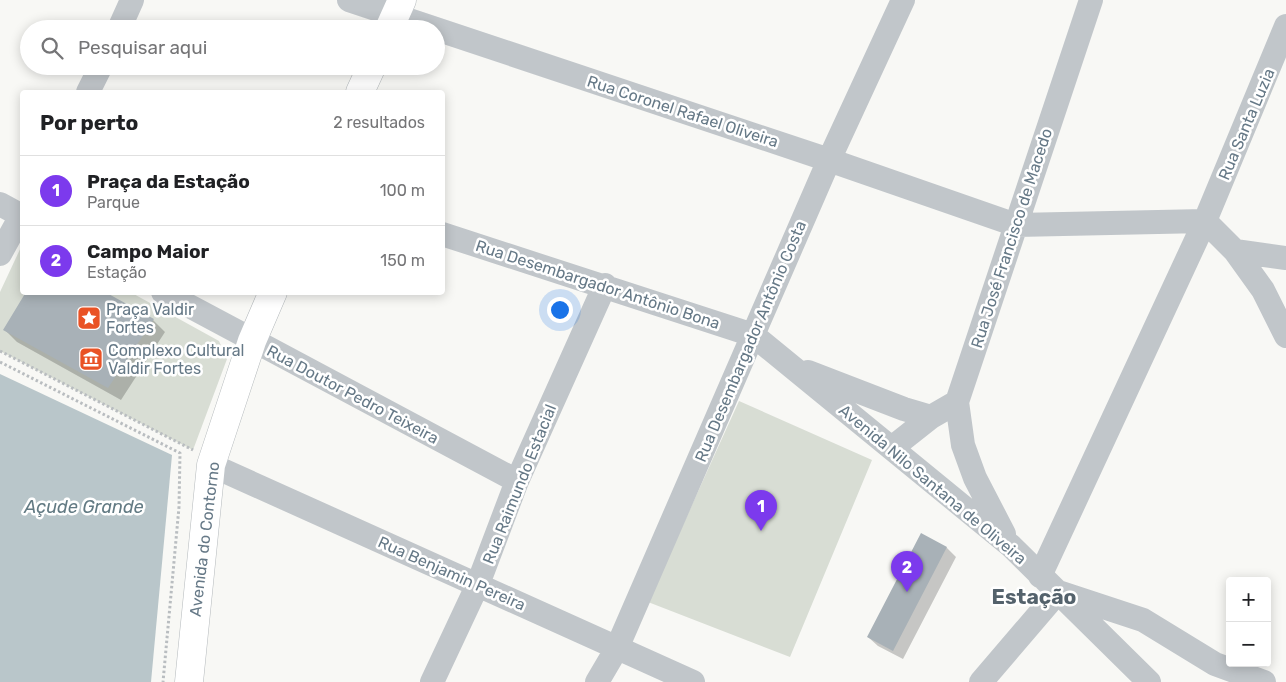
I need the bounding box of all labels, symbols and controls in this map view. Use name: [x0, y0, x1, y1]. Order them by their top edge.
search box: [20, 20, 445, 75]
icon: search: [38, 34, 66, 62]
text: Pesquisar aqui: [78, 36, 207, 59]
street label: Rua Santa Luzia: [1214, 65, 1279, 183]
street label: Rua Coronel Rafael Oliveira: [585, 72, 781, 151]
text: Por perto: [40, 110, 138, 135]
text: 2 resultados: [333, 113, 425, 132]
street label: Rua José Francisco de Macedo: [967, 126, 1056, 350]
text: Praça da Estação: [87, 170, 250, 193]
text: 1: [52, 181, 60, 200]
text: 100 m: [380, 181, 425, 200]
text: Parque: [87, 193, 140, 212]
street label: Rua Desembargador Antônio Costa: [691, 218, 810, 465]
street label: Rua Desembargador Antônio Bona: [473, 236, 722, 333]
text: Campo Maior: [87, 240, 209, 263]
text: 2: [51, 251, 61, 270]
text: 150 m: [380, 251, 425, 270]
text: Estação: [87, 263, 147, 282]
your location: [547, 297, 573, 323]
place label: Praça Valdir Fortes: [106, 300, 194, 337]
place icon: Praça Valdir Fortes: [76, 305, 102, 331]
place label: Complexo Cultural Valdir Fortes: [108, 341, 245, 378]
street label: Rua Doutor Pedro Teixeira: [264, 341, 442, 448]
museum icon: Complexo Cultural Valdir Fortes: [78, 346, 104, 372]
street label: Avenida Nilo Santana de Oliveira: [835, 400, 1030, 568]
street label: Rua Raimundo Estacial: [479, 402, 560, 567]
street label: Avenida do Contorno: [186, 460, 223, 618]
pin: 1: [745, 490, 777, 531]
water label: Açude Grande: [23, 496, 144, 518]
street label: Rua Benjamin Pereira: [375, 532, 529, 615]
pin: 2: [891, 551, 923, 592]
map controls: [1226, 577, 1271, 667]
button: +: [1226, 577, 1271, 622]
district label: Estação: [992, 584, 1076, 609]
button: −: [1226, 622, 1271, 667]

